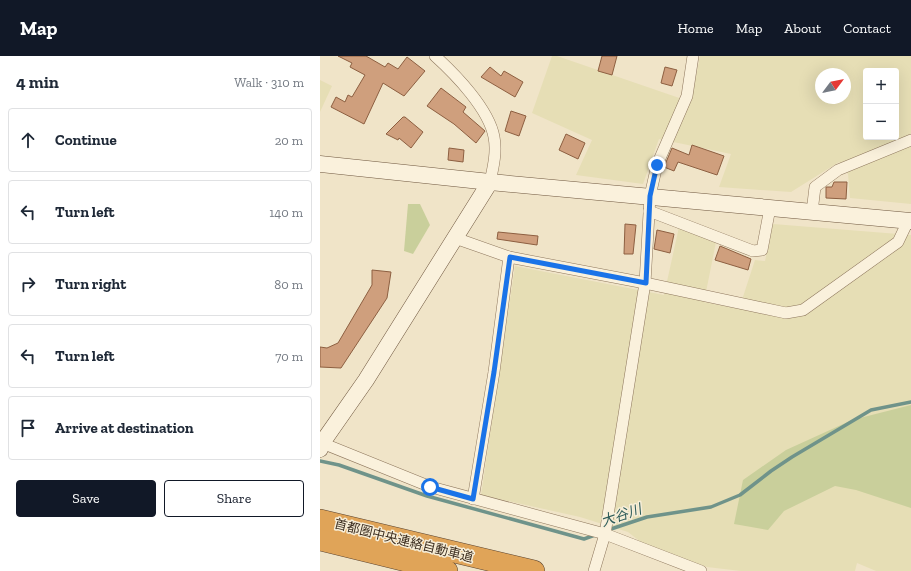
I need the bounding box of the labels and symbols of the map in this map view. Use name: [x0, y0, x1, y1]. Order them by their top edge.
north arrow: [815, 68, 851, 104]
route end: [648, 156, 666, 174]
route start: [421, 478, 439, 496]
water label: 大谷川: [599, 500, 646, 530]
street label: 首都圏中央連絡自動車道: [333, 516, 475, 565]

